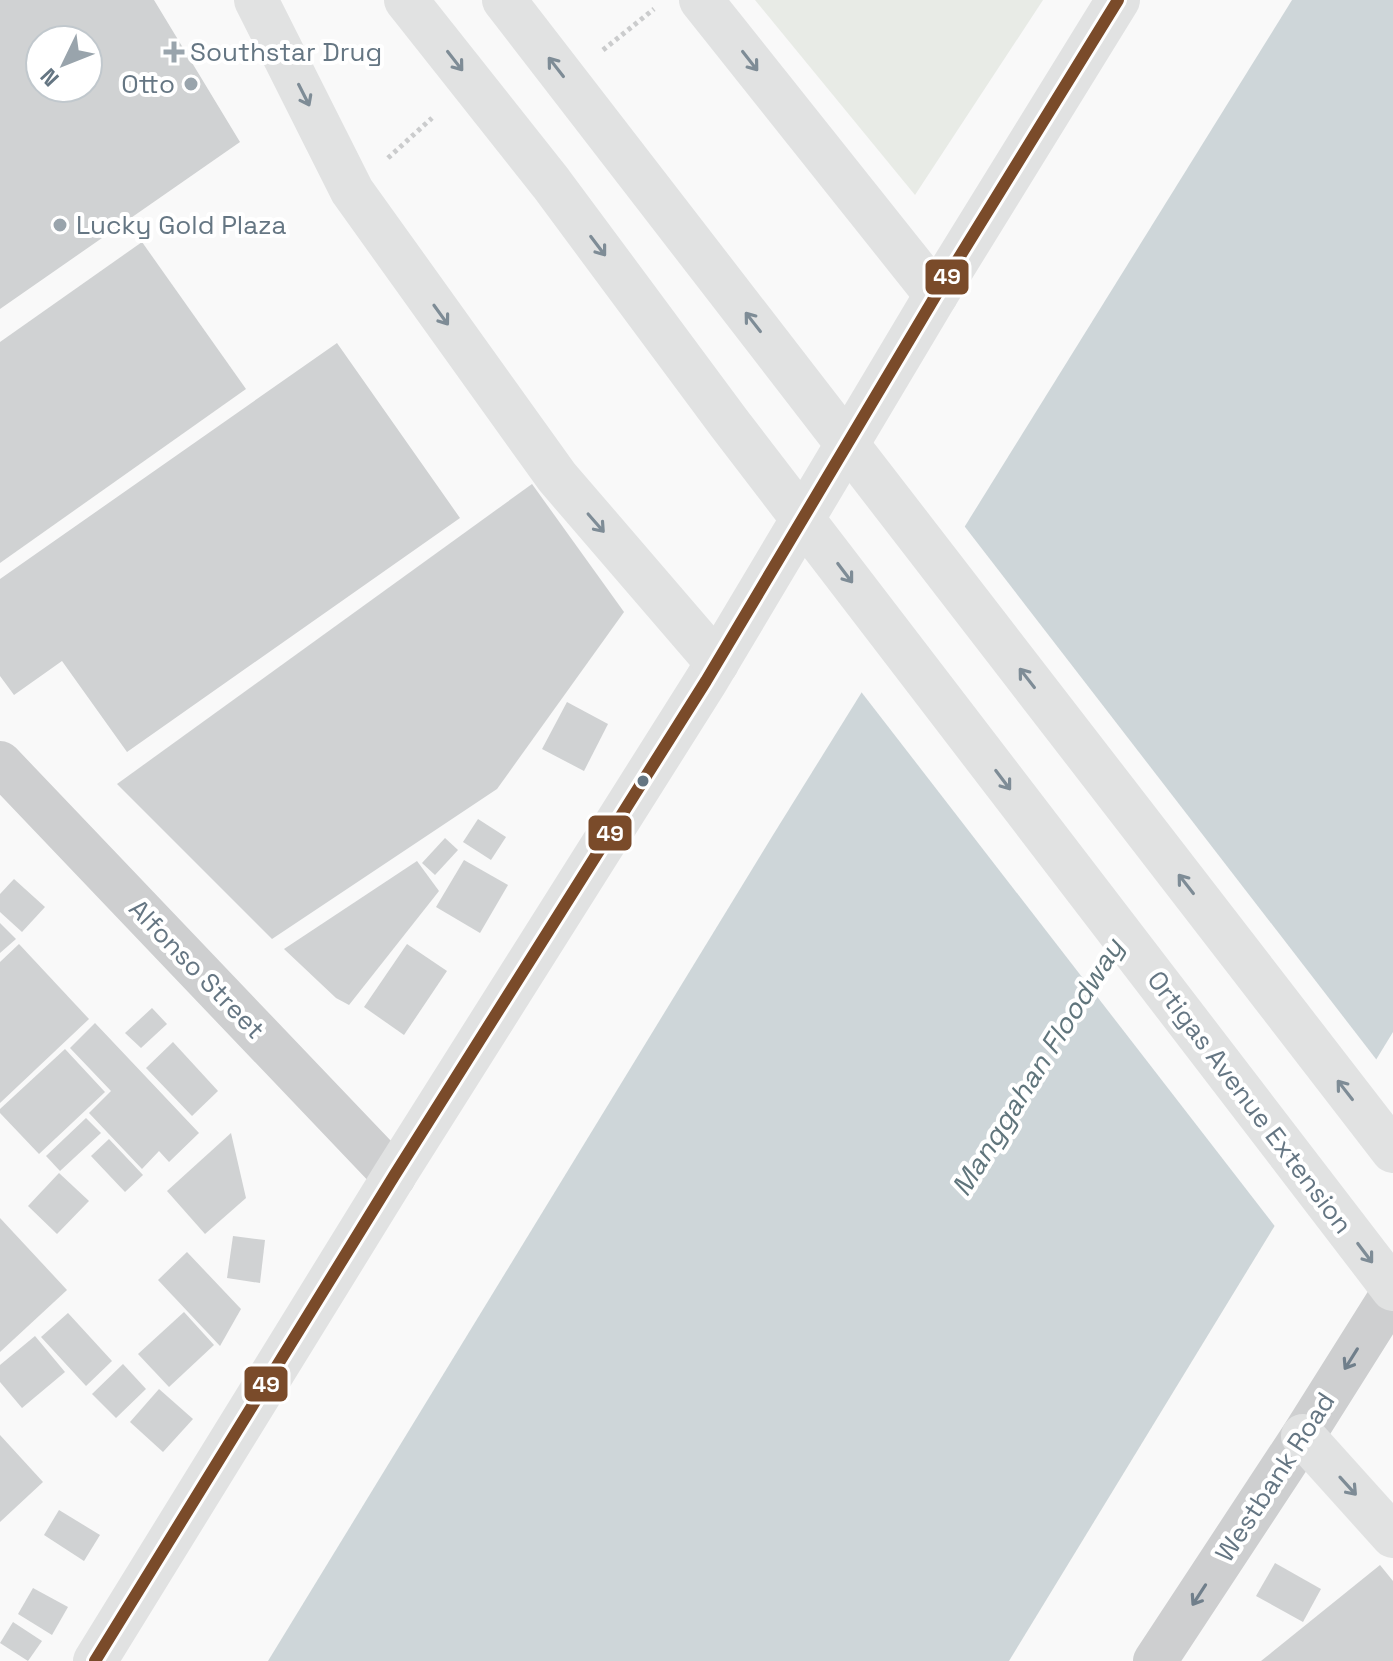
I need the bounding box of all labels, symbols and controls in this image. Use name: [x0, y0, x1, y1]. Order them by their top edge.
north arrow: [24, 24, 104, 104]
place label: Southstar Drug: [190, 35, 382, 69]
marker: Southstar Drug: [165, 43, 183, 61]
one-way arrow: [446, 50, 463, 71]
one-way arrow: [741, 50, 758, 71]
one-way arrow: [547, 57, 564, 78]
text: N: [34, 63, 65, 93]
place label: Otto: [121, 67, 175, 101]
marker: Otto: [182, 75, 200, 93]
one-way arrow: [297, 82, 312, 106]
place label: Lucky Gold Plaza: [76, 208, 287, 242]
marker: Lucky Gold Plaza: [51, 216, 69, 234]
one-way arrow: [589, 235, 606, 256]
line badge: 49: [924, 258, 970, 296]
text: 49: [933, 262, 961, 290]
one-way arrow: [433, 303, 449, 325]
one-way arrow: [744, 312, 761, 333]
one-way arrow: [587, 512, 605, 533]
one-way arrow: [836, 562, 853, 584]
one-way arrow: [1019, 668, 1036, 689]
one-way arrow: [994, 769, 1011, 790]
unlabelled marker: [635, 773, 651, 789]
line badge: 49: [587, 814, 633, 852]
text: 49: [596, 819, 624, 847]
one-way arrow: [1178, 874, 1195, 895]
street label: Alfonso Street: [122, 892, 272, 1046]
water label: Manggahan Floodway: [943, 930, 1132, 1202]
street label: Ortigas Avenue Extension: [1140, 964, 1360, 1240]
one-way arrow: [1337, 1080, 1354, 1101]
one-way arrow: [1357, 1242, 1374, 1263]
one-way arrow: [1343, 1347, 1360, 1369]
line badge: 49: [243, 1365, 289, 1403]
text: 49: [252, 1370, 280, 1398]
street label: Westbank Road: [1208, 1386, 1342, 1568]
one-way arrow: [1338, 1475, 1357, 1496]
one-way arrow: [1190, 1583, 1206, 1606]

